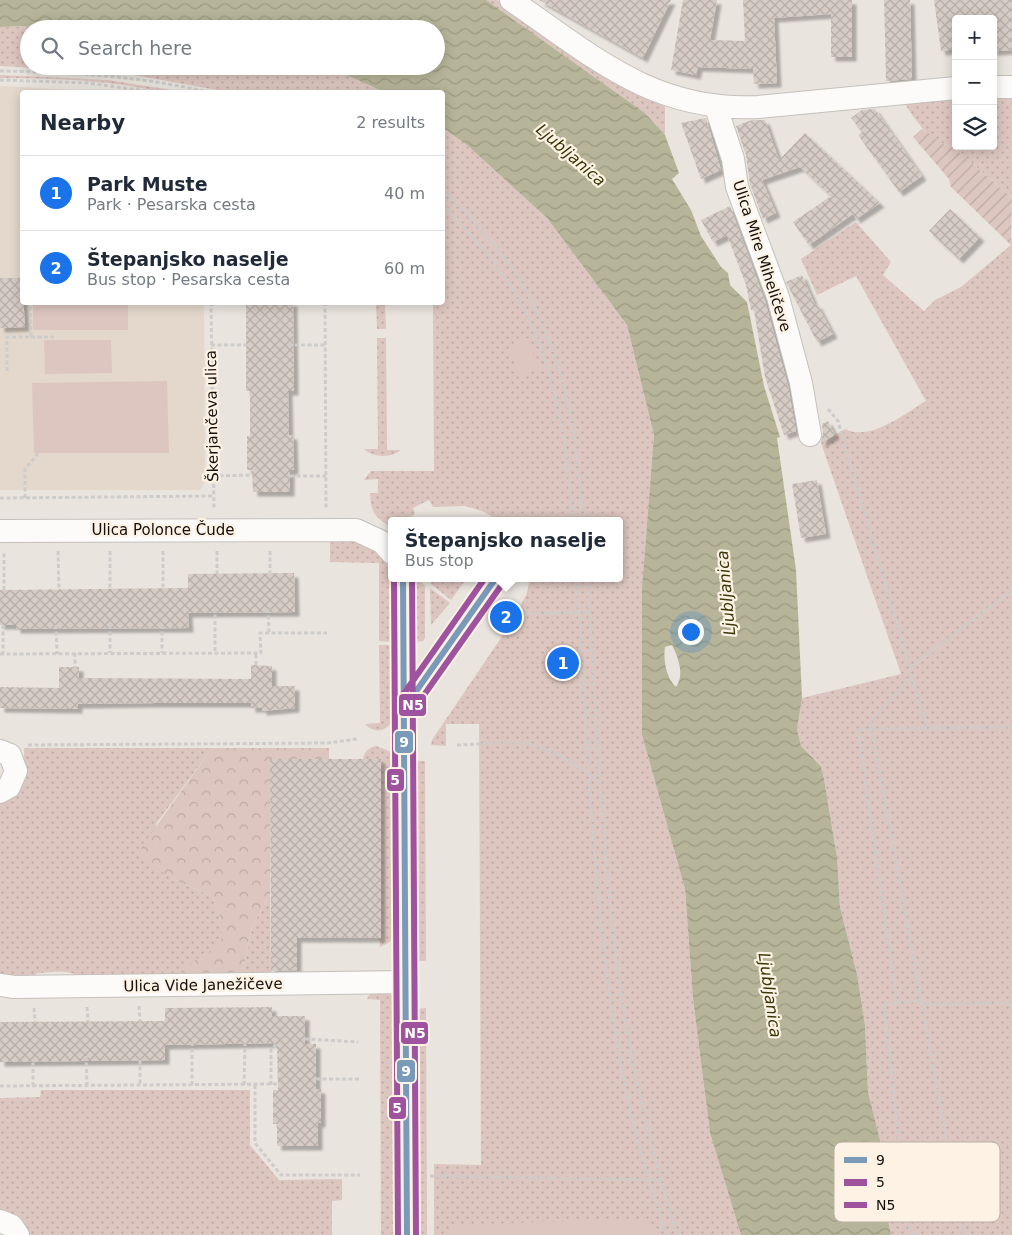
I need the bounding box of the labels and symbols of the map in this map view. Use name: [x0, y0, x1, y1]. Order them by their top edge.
water label: Ljubljanica: [532, 120, 610, 190]
street label: Ulica Mire Miheličeve: [729, 178, 795, 334]
street label: Škerjančeva ulica: [201, 350, 222, 482]
street label: Ulica Polonce Čude: [91, 520, 235, 539]
water label: Ljubljanica: [713, 550, 739, 636]
pin: 2: [490, 598, 522, 636]
your location: [678, 619, 704, 645]
pin: 1: [547, 644, 579, 682]
line badge: N5: [398, 693, 427, 717]
text: N5: [402, 697, 424, 713]
line badge: 9: [394, 730, 414, 754]
text: 9: [399, 734, 409, 750]
line badge: 5: [386, 768, 405, 792]
text: 5: [390, 772, 400, 788]
water label: Ljubljanica: [755, 951, 785, 1039]
street label: Ulica Vide Janežičeve: [123, 975, 283, 995]
line badge: N5: [400, 1021, 429, 1045]
text: N5: [404, 1025, 426, 1041]
line badge: 9: [396, 1059, 416, 1083]
text: 9: [401, 1063, 411, 1079]
line badge: 5: [388, 1096, 407, 1120]
text: 5: [392, 1100, 402, 1116]
legend: [834, 1142, 1000, 1222]
text: 9: [876, 1152, 885, 1168]
text: 5: [876, 1174, 885, 1190]
text: N5: [876, 1197, 895, 1213]

